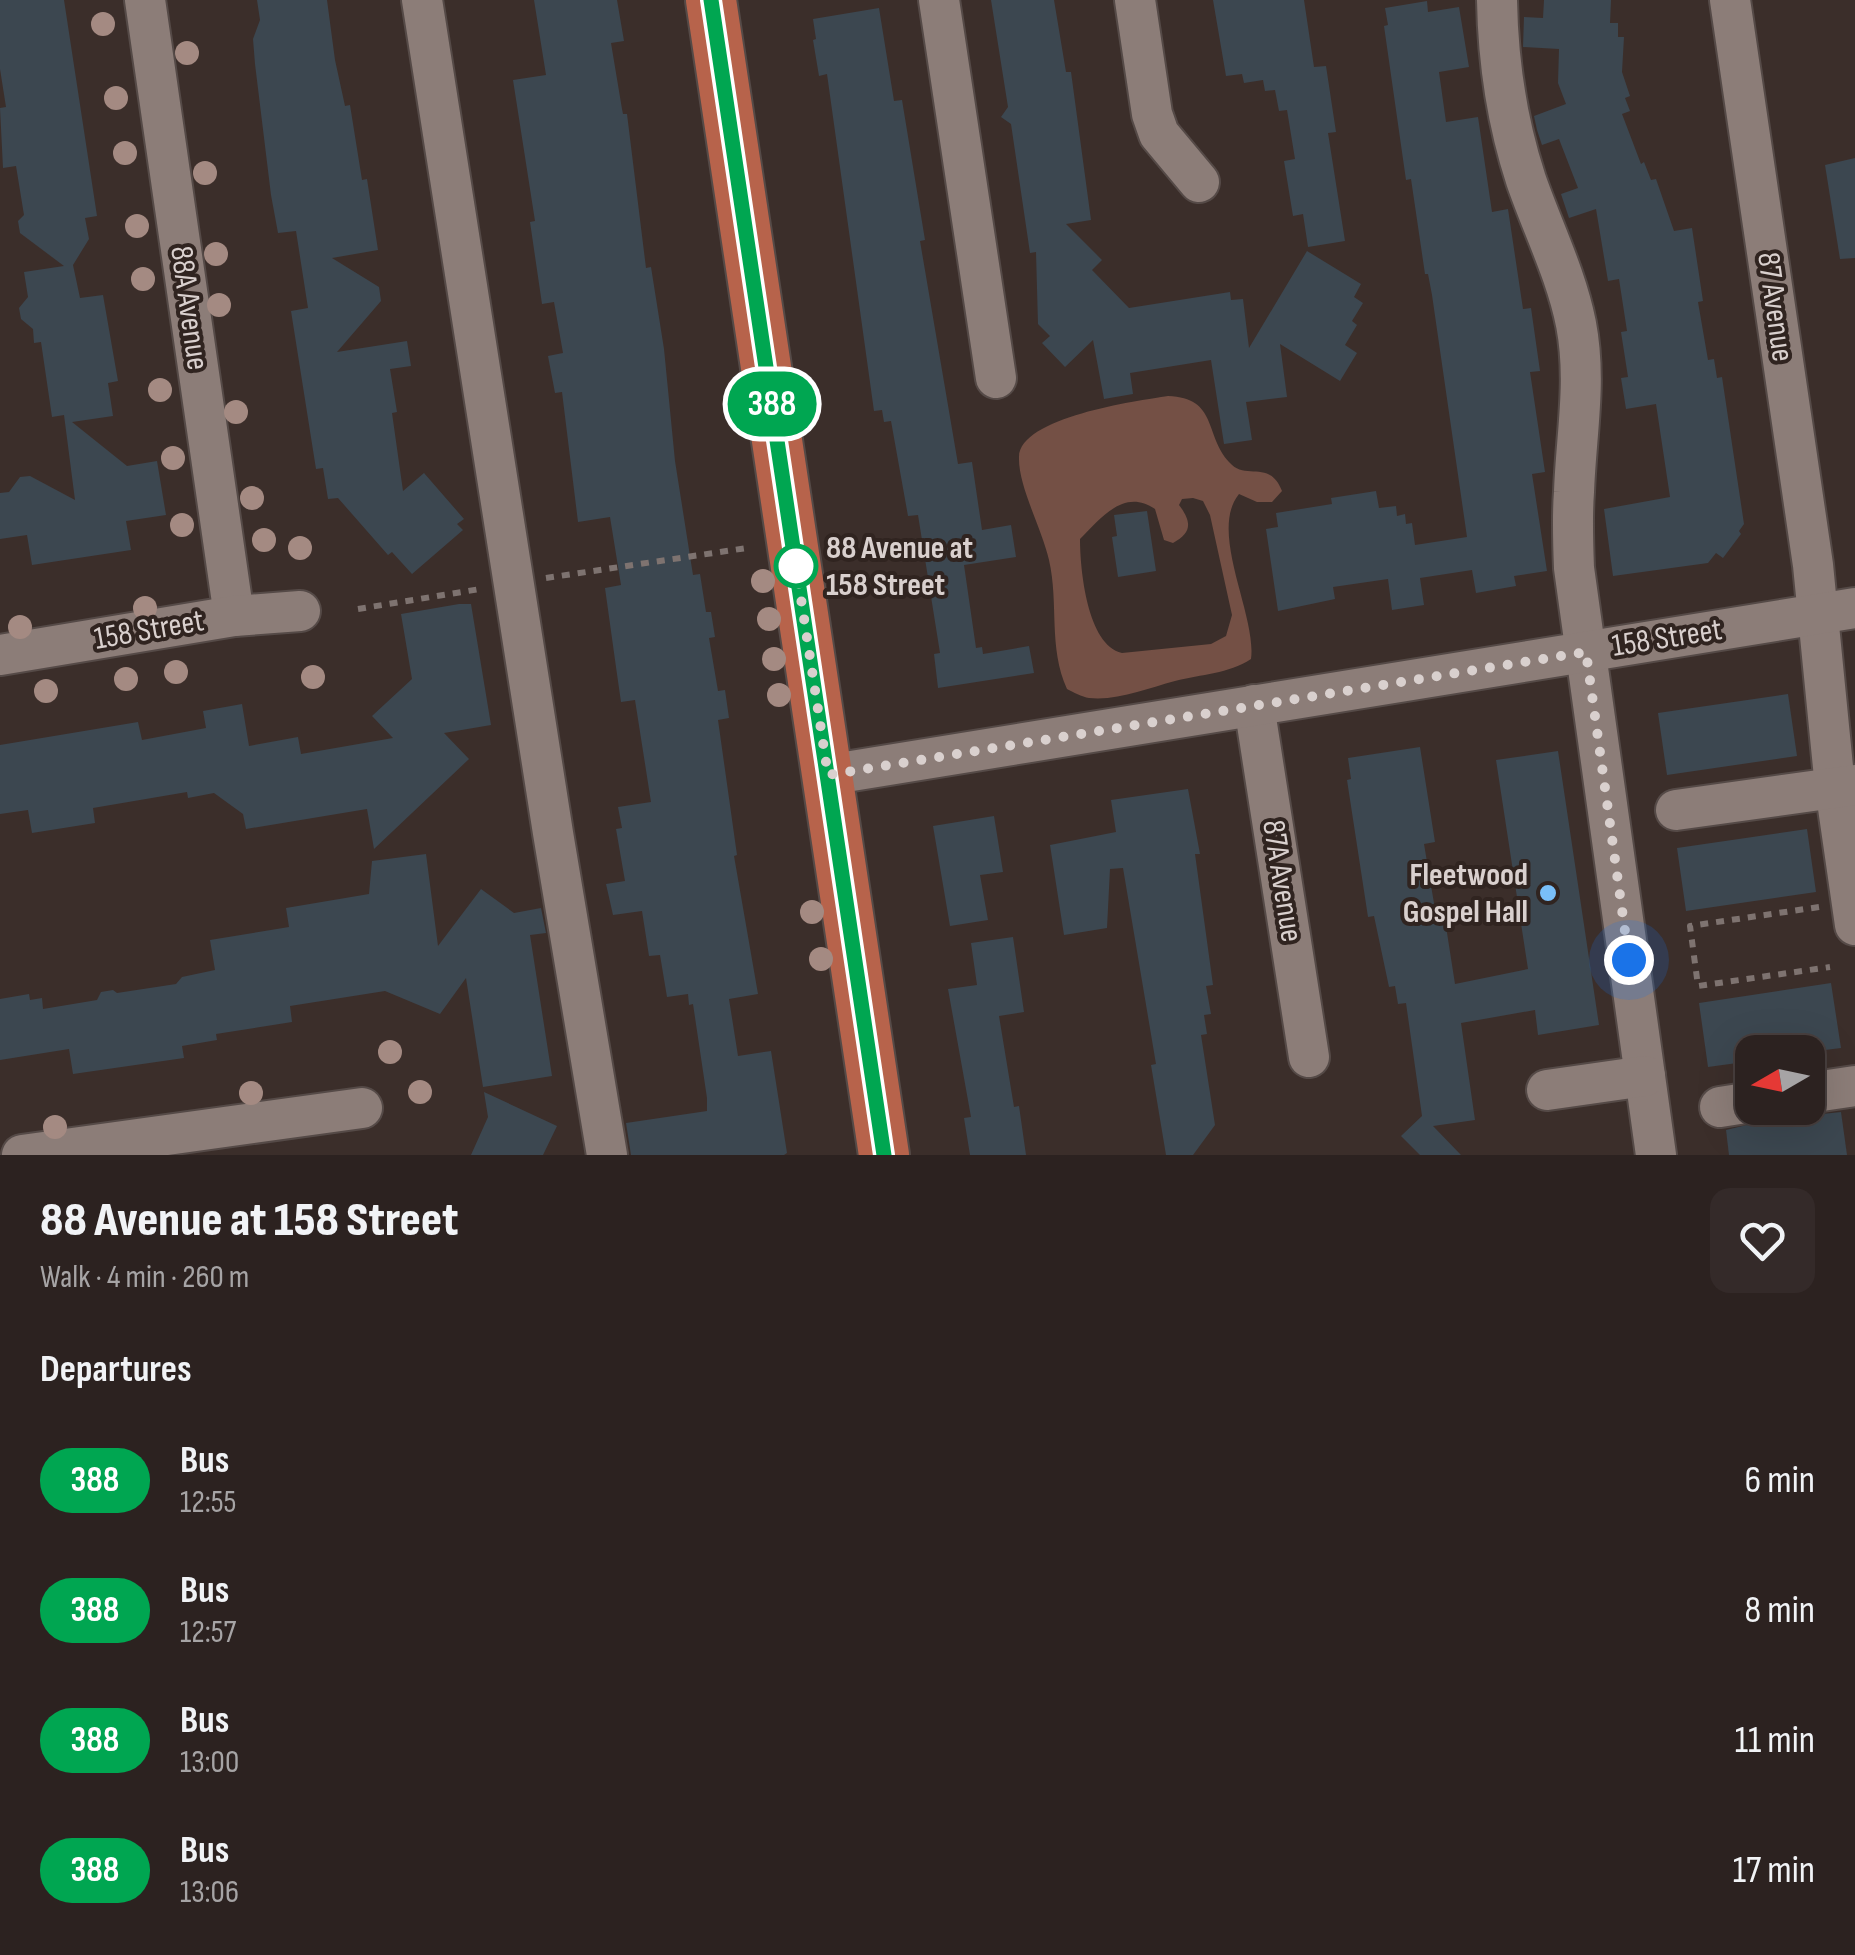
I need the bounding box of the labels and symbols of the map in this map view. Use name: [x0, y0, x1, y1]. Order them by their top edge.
street label: 88A Avenue: [161, 243, 217, 373]
street label: 87 Avenue: [1748, 250, 1802, 364]
line badge: 388: [714, 372, 830, 436]
place label: 88 Avenue at 158 Street: [826, 529, 973, 605]
marker: 88 Avenue at 158 Street: [775, 545, 817, 587]
street label: 158 Street: [91, 601, 207, 659]
street label: 158 Street: [1609, 610, 1725, 666]
street label: 87A Avenue: [1253, 817, 1311, 945]
place label: Fleetwood Gospel Hall: [1403, 856, 1528, 932]
marker: Fleetwood Gospel Hall: [1537, 882, 1559, 904]
your location: [1604, 935, 1654, 985]
north arrow: [1735, 1035, 1825, 1125]

